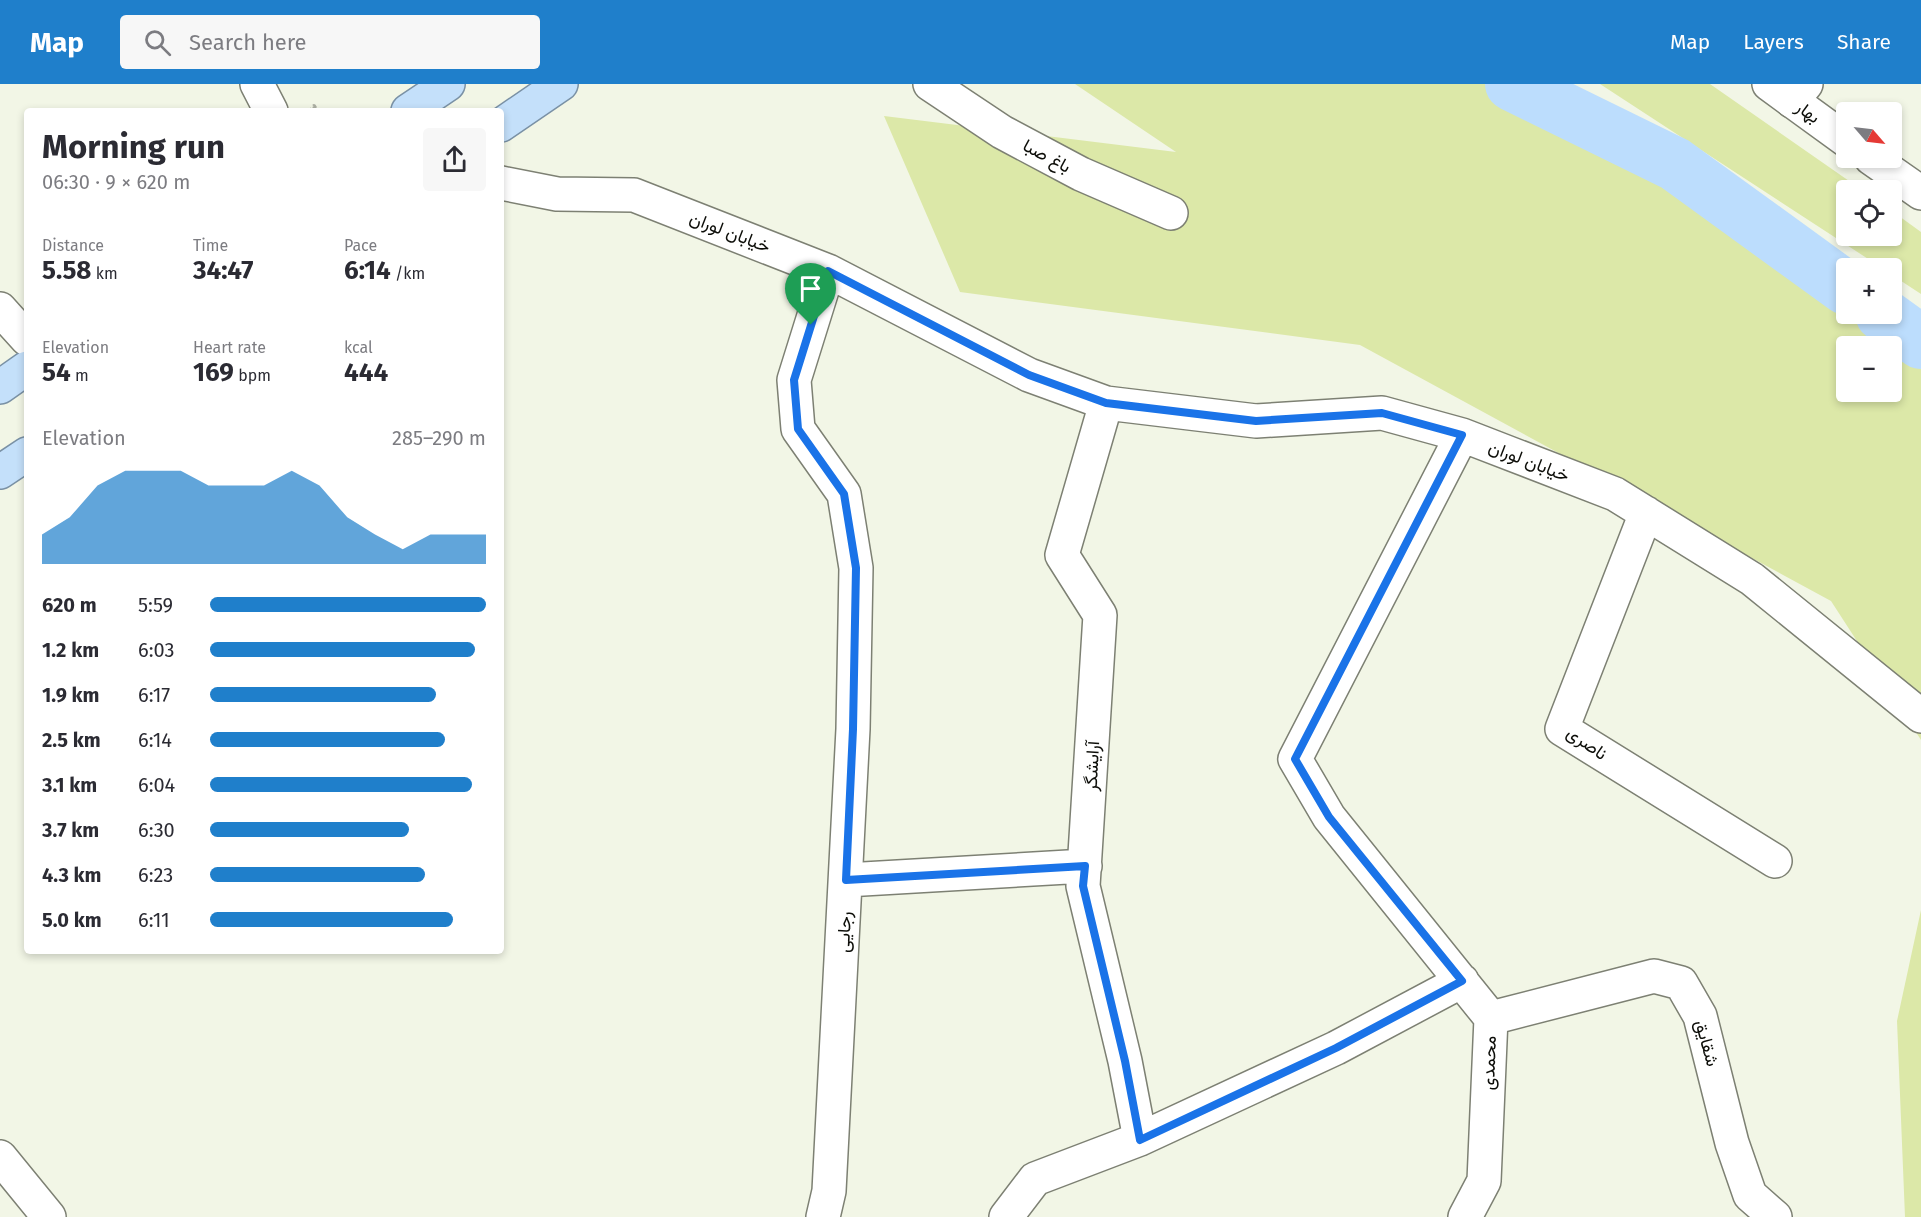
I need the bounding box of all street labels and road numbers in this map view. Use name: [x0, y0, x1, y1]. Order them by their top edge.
street label: بهار: [1791, 95, 1825, 128]
street label: باغ صبا: [1019, 134, 1075, 179]
street label: خیابان لوران: [686, 207, 774, 257]
street label: خیابان لوران: [1485, 436, 1573, 486]
street label: ناصری: [1562, 721, 1612, 765]
street label: آرایشگر: [1080, 739, 1104, 793]
street label: رجایی: [832, 911, 856, 953]
street label: شقایق: [1690, 1017, 1724, 1069]
street label: محمدی: [1477, 1035, 1501, 1091]

